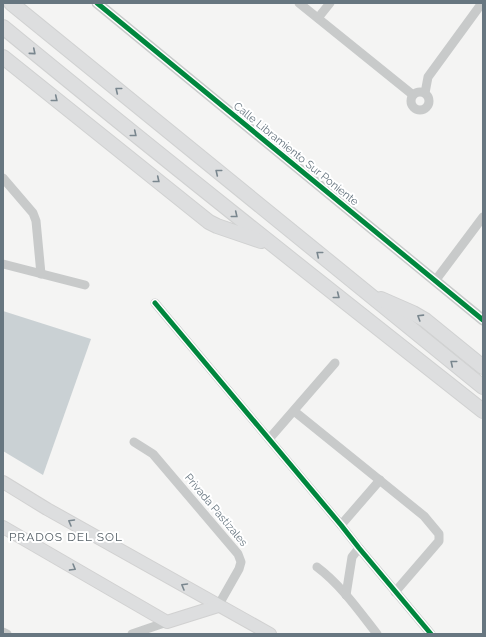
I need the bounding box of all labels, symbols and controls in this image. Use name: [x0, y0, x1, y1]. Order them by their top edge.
one-way arrow: [28, 47, 36, 54]
one-way arrow: [115, 88, 122, 95]
one-way arrow: [51, 94, 58, 101]
street label: Calle Libramiento Sur Poniente: [231, 100, 362, 209]
one-way arrow: [129, 129, 136, 136]
one-way arrow: [216, 170, 223, 177]
one-way arrow: [152, 176, 159, 183]
one-way arrow: [230, 211, 238, 218]
one-way arrow: [316, 252, 324, 259]
one-way arrow: [332, 291, 339, 298]
one-way arrow: [417, 314, 424, 322]
one-way arrow: [450, 360, 457, 367]
street label: Privada Pastizales: [182, 471, 250, 549]
one-way arrow: [68, 520, 75, 527]
district label: PRADOS DEL SOL: [9, 530, 123, 544]
one-way arrow: [69, 563, 76, 570]
one-way arrow: [181, 584, 188, 591]

